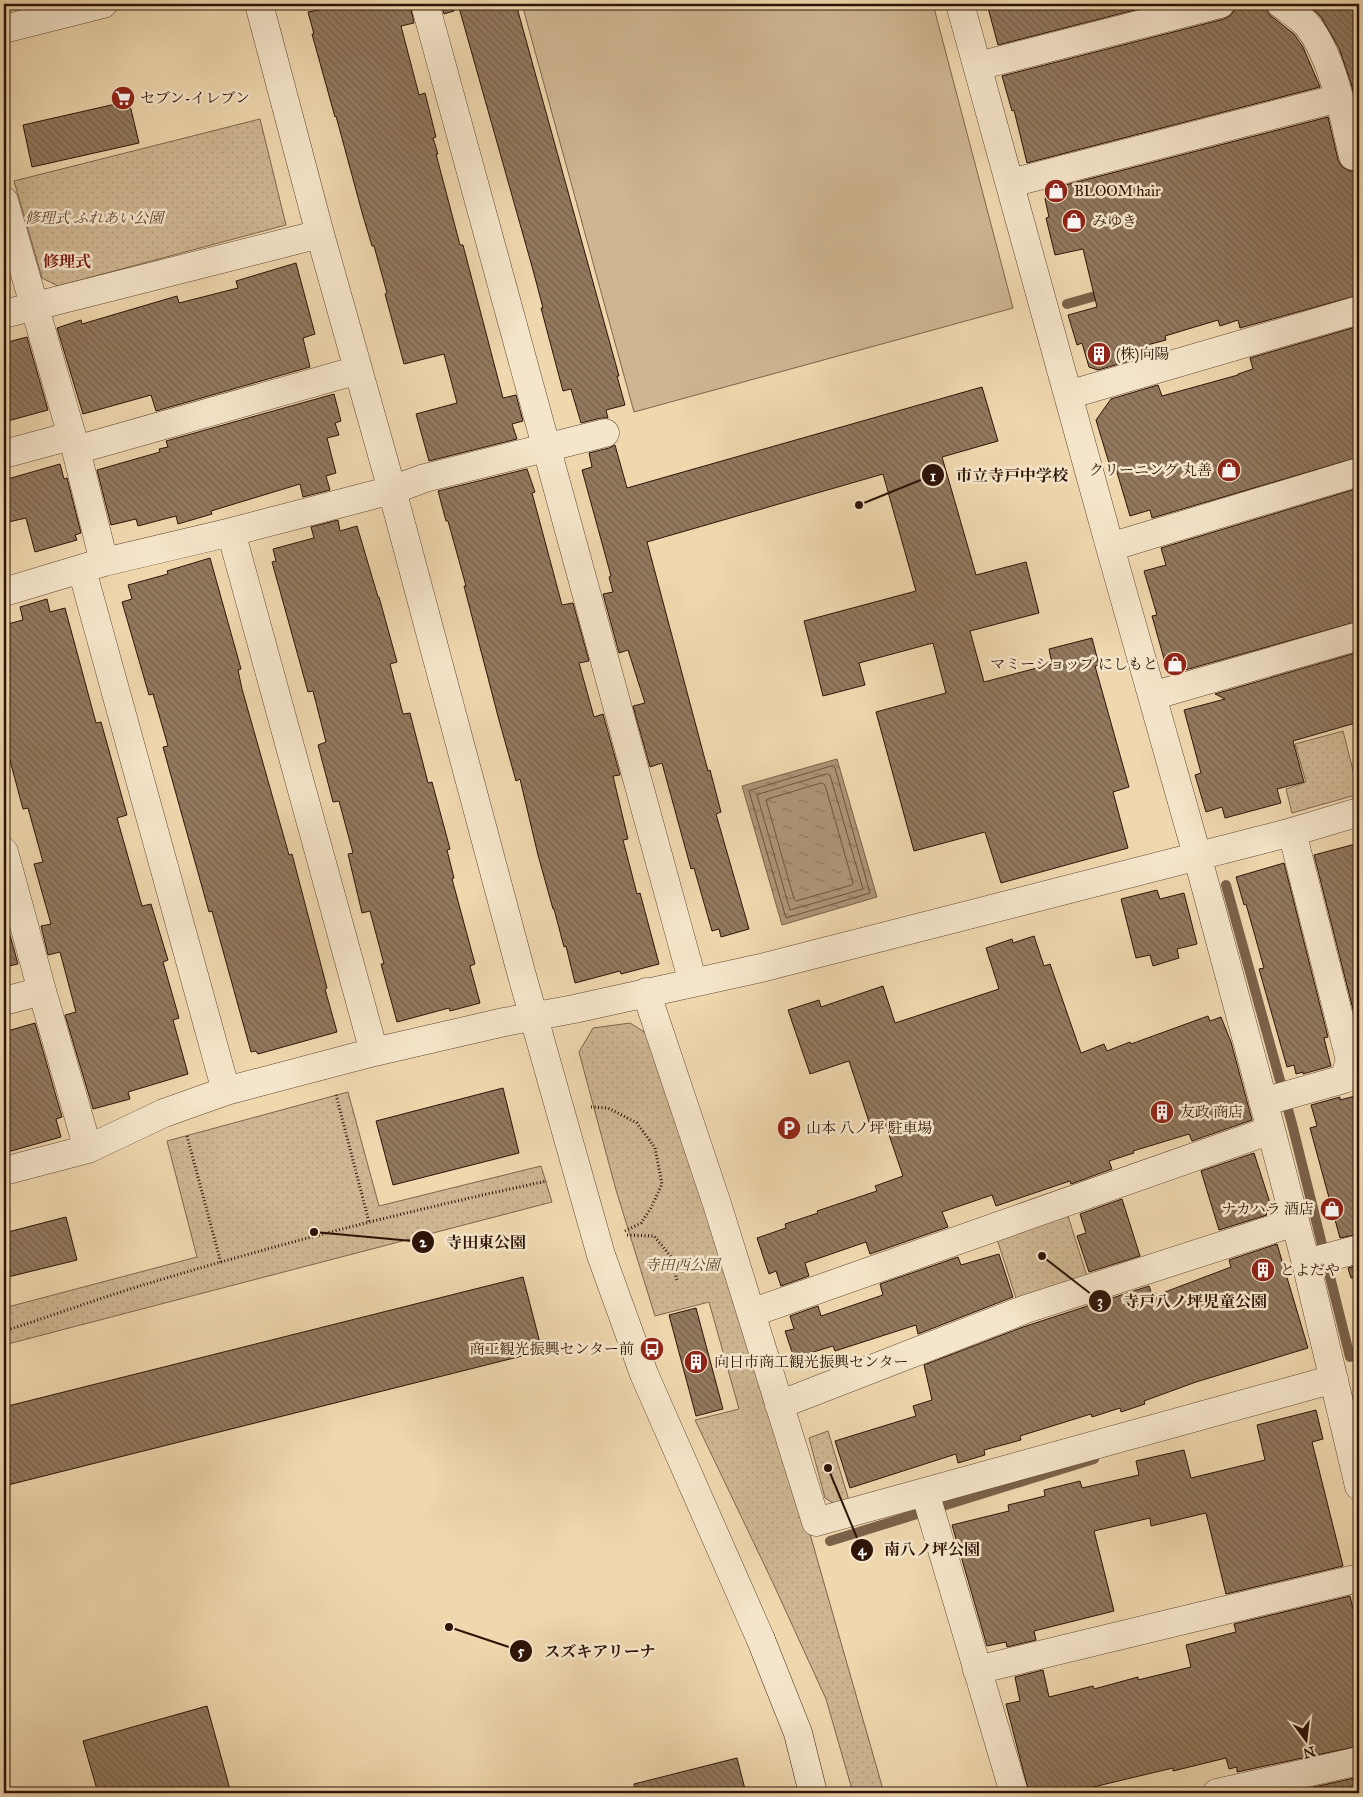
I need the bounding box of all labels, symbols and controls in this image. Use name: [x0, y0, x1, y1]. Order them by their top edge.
supermarket icon: セブン-イレブン: [110, 85, 136, 111]
place label: セブン-イレブン: [140, 89, 250, 107]
shop icon: BLOOM hair: [1043, 178, 1069, 204]
place label: BLOOM hair: [1074, 182, 1161, 200]
shop icon: みゆき: [1061, 208, 1087, 234]
park label: 修理式 ふれあい公園: [25, 209, 166, 227]
place label: みゆき: [1092, 212, 1137, 230]
district label: 修理式: [43, 252, 91, 271]
building icon: (株)向陽: [1086, 341, 1112, 367]
place label: (株)向陽: [1116, 345, 1169, 364]
shop icon: クリーニング 丸善: [1216, 457, 1242, 483]
callout: 市立寺戸中学校: [921, 460, 1078, 491]
place label: クリーニング 丸善: [1089, 461, 1212, 479]
text: 市立寺戸中学校: [956, 466, 1069, 485]
text: 1: [930, 467, 936, 485]
shop icon: マミーショップ にしもと: [1162, 651, 1188, 677]
place label: マミーショップ にしもと: [990, 655, 1158, 673]
building icon: 友政 商店: [1149, 1099, 1175, 1125]
place label: 友政 商店: [1180, 1103, 1243, 1121]
parking icon: 山本 八ノ坪 駐車場: [776, 1115, 802, 1141]
place label: 山本 八ノ坪 駐車場: [806, 1119, 932, 1137]
shop icon: ナカハラ 酒店: [1319, 1196, 1345, 1222]
place label: ナカハラ 酒店: [1221, 1200, 1314, 1218]
callout: 寺田東公園: [411, 1227, 536, 1258]
text: 2: [419, 1233, 427, 1251]
text: 寺田東公園: [446, 1233, 526, 1252]
park label: 寺田西公園: [644, 1256, 722, 1274]
building icon: とよだや: [1250, 1257, 1276, 1283]
place label: とよだや: [1280, 1261, 1340, 1279]
callout: 寺戸八ノ坪児童公園: [1088, 1286, 1277, 1317]
text: 3: [1097, 1292, 1103, 1311]
text: 寺戸八ノ坪児童公園: [1123, 1292, 1267, 1311]
bus stop icon: 商工観光振興センター前: [639, 1336, 665, 1362]
place label: 商工観光振興センター前: [470, 1340, 634, 1358]
building icon: 向日市商工観光振興センター: [683, 1349, 709, 1375]
place label: 向日市商工観光振興センター: [714, 1353, 908, 1371]
callout: 南八ノ坪公園: [849, 1534, 990, 1565]
text: 南八ノ坪公園: [884, 1540, 980, 1559]
text: 4: [858, 1541, 867, 1560]
callout: スズキアリーナ: [509, 1635, 666, 1666]
text: 5: [518, 1642, 525, 1660]
text: スズキアリーナ: [544, 1642, 656, 1661]
north arrow: [1280, 1714, 1330, 1764]
text: N: [1301, 1742, 1317, 1762]

